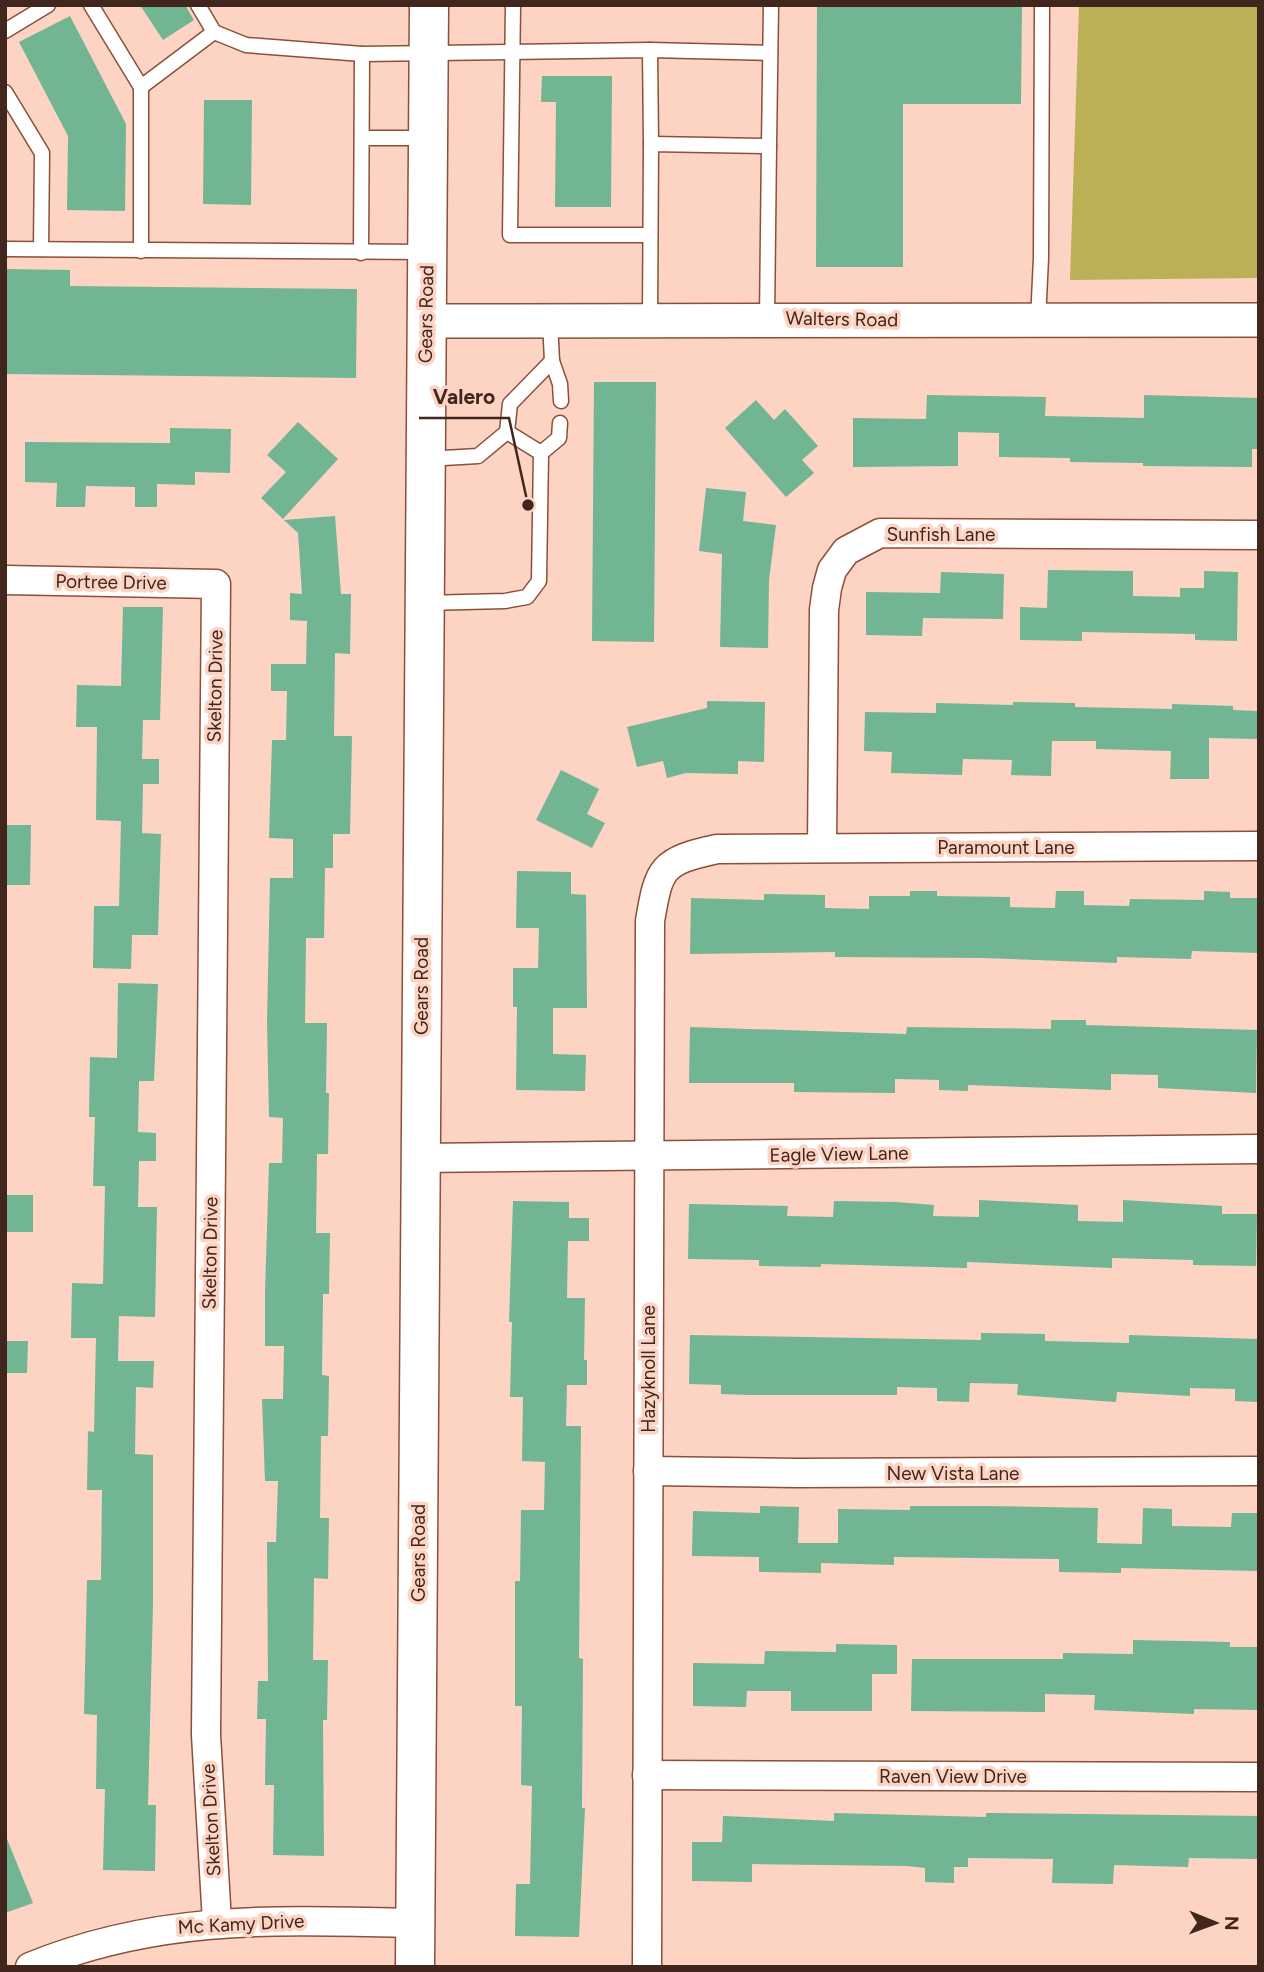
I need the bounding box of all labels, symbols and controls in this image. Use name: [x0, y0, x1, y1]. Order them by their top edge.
street label: Gears Road: [414, 265, 438, 363]
street label: Walters Road: [786, 307, 898, 331]
callout: Valero: [419, 376, 509, 418]
text: Valero: [433, 384, 495, 409]
street label: Sunfish Lane: [887, 523, 995, 546]
street label: Portree Drive: [55, 570, 167, 594]
street label: Skelton Drive: [203, 629, 227, 743]
street label: Paramount Lane: [937, 836, 1075, 859]
street label: Gears Road: [410, 937, 433, 1035]
street label: Eagle View Lane: [769, 1141, 909, 1167]
street label: Skelton Drive: [198, 1196, 222, 1310]
street label: Hazyknoll Lane: [637, 1305, 660, 1433]
street label: New Vista Lane: [887, 1462, 1019, 1485]
street label: Gears Road: [407, 1504, 430, 1602]
street label: Skelton Drive: [197, 1763, 225, 1877]
street label: Raven View Drive: [879, 1765, 1027, 1788]
north arrow: [1180, 1888, 1250, 1958]
street label: Mc Kamy Drive: [177, 1909, 305, 1939]
text: N: [1220, 1916, 1243, 1931]

